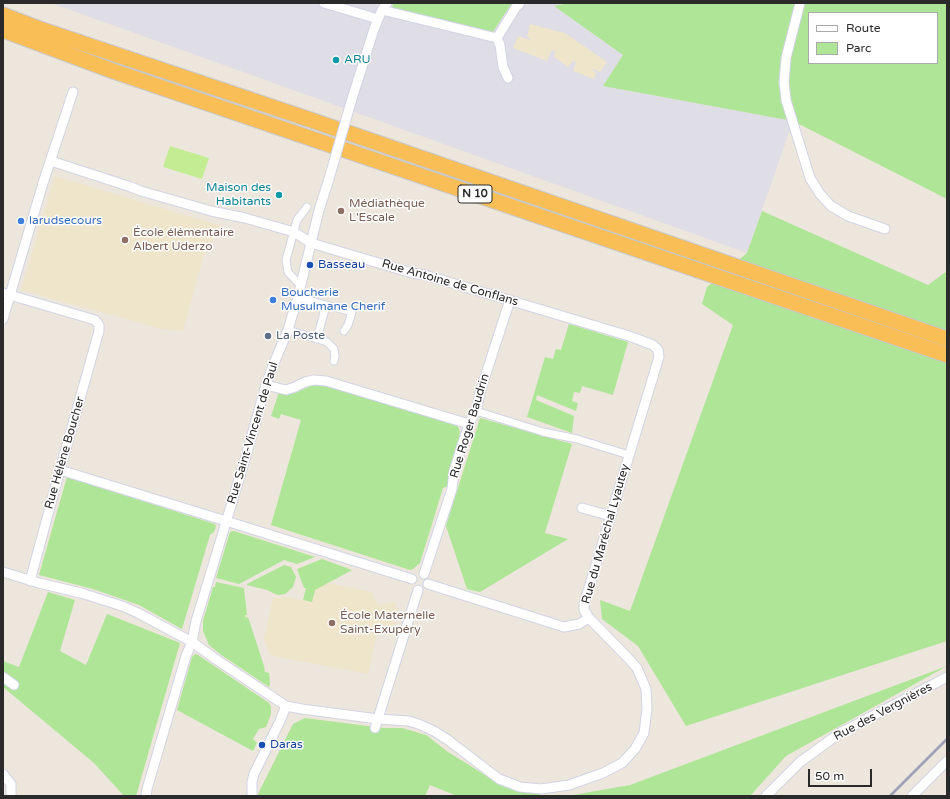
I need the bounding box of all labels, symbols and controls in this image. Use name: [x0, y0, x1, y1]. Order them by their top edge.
legend: [808, 12, 938, 64]
text: Route: [846, 21, 880, 35]
text: Parc: [846, 41, 871, 55]
place label: ARU: [344, 53, 371, 67]
marker: ARU: [331, 55, 341, 65]
place label: Maison des Habitants: [206, 181, 271, 209]
road number: N 10: [458, 185, 492, 203]
marker: Maison des Habitants: [274, 190, 284, 200]
place label: Médiathèque L'Escale: [349, 197, 425, 225]
marker: Médiathèque L'Escale: [336, 206, 346, 216]
place label: larudsecours: [29, 214, 102, 228]
marker: larudsecours: [16, 216, 26, 226]
place label: École élémentaire Albert Uderzo: [133, 226, 234, 254]
marker: École élémentaire Albert Uderzo: [120, 235, 130, 245]
street label: Rue Antoine de Conflans: [380, 257, 520, 309]
place label: Basseau: [318, 258, 365, 272]
marker: Basseau: [305, 260, 315, 270]
place label: Boucherie Musulmane Cherif: [281, 286, 385, 314]
marker: Boucherie Musulmane Cherif: [268, 295, 278, 305]
place label: La Poste: [276, 329, 325, 343]
marker: La Poste: [263, 331, 273, 341]
street label: Rue Saint-Vincent de Paul: [224, 360, 282, 506]
street label: Rue Roger Baudrin: [447, 372, 493, 480]
street label: Rue Hélène Boucher: [42, 395, 88, 511]
street label: Rue du Maréchal Lyautey: [579, 462, 633, 606]
place label: École Maternelle Saint-Exupéry: [340, 609, 435, 637]
marker: École Maternelle Saint-Exupéry: [327, 618, 337, 628]
street label: Rue des Vergnières: [831, 680, 935, 744]
place label: Daras: [270, 738, 303, 752]
marker: Daras: [257, 740, 267, 750]
scale bar: [810, 761, 874, 787]
text: 50 m: [815, 769, 844, 783]

